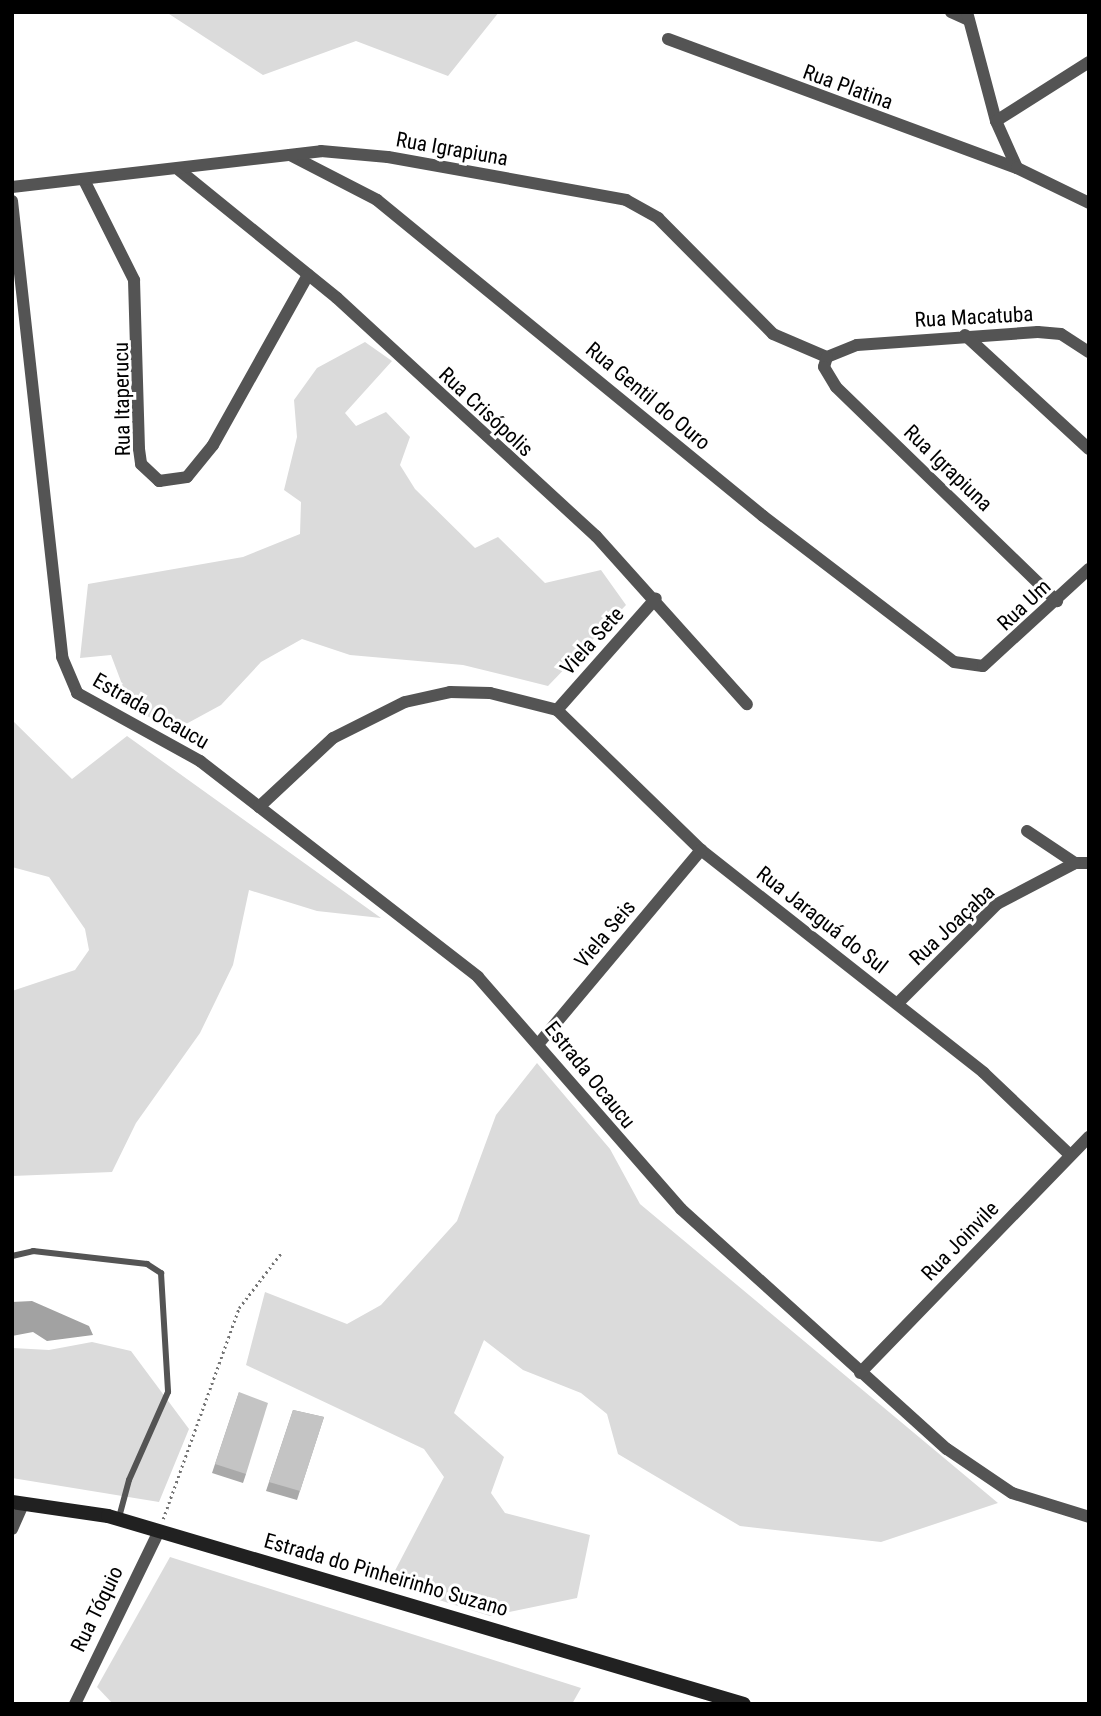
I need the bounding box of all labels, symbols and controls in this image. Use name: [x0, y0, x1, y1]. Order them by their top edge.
street label: Rua Platina: [800, 59, 896, 115]
street label: Rua Igrapiuna: [394, 127, 510, 171]
street label: Rua Macatuba: [914, 301, 1034, 333]
street label: Rua Gentil do Ouro: [581, 337, 715, 455]
street label: Rua Itaperucu: [108, 342, 136, 456]
street label: Rua Crisópolis: [434, 362, 538, 462]
street label: Rua Igrapiuna: [898, 420, 998, 516]
street label: Rua Um: [992, 574, 1056, 636]
street label: Viela Sete: [555, 602, 629, 680]
street label: Estrada Ocaucu: [88, 668, 214, 754]
street label: Rua Jaraguá do Sul: [751, 861, 893, 979]
street label: Rua Joaçaba: [904, 879, 1000, 971]
street label: Viela Seis: [569, 895, 641, 973]
street label: Estrada Ocaucu: [539, 1017, 641, 1133]
street label: Rua Joinvile: [916, 1196, 1004, 1286]
street label: Estrada do Pinheirinho Suzano: [261, 1528, 511, 1622]
street label: Rua Tóquio: [65, 1562, 129, 1656]

